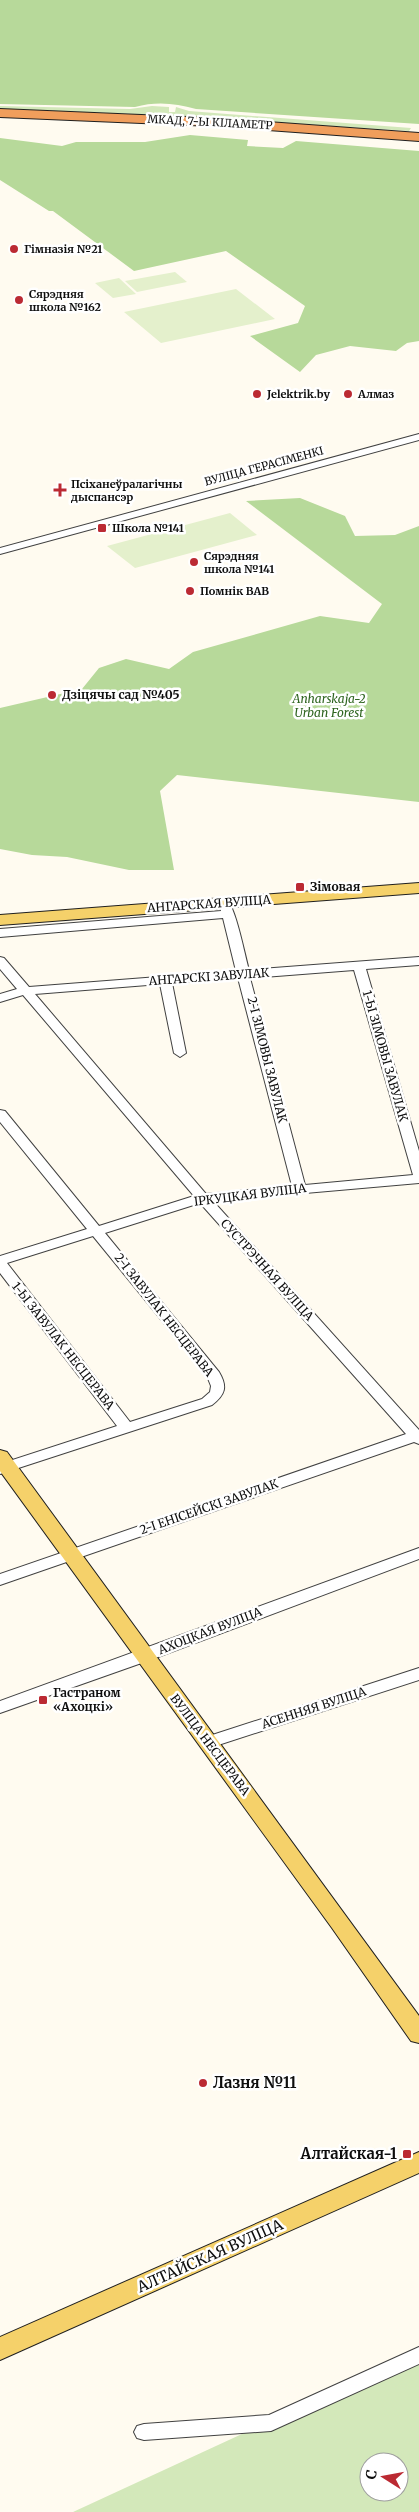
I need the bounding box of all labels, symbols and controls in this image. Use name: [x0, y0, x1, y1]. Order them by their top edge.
street label: МКАД, 7-Ы КІЛАМЕТР: [147, 112, 273, 132]
place label: Гімназія №21: [24, 242, 102, 256]
marker: Гімназія №21: [8, 243, 20, 255]
place label: Сярэдняя школа №162: [29, 287, 101, 314]
marker: Сярэдняя школа №162: [13, 294, 25, 306]
place label: Jelektrik.by: [266, 387, 330, 401]
place label: Алмаз: [357, 387, 394, 401]
marker: Jelektrik.by: [251, 388, 263, 400]
marker: Алмаз: [342, 388, 354, 400]
street label: ВУЛІЦА ГЕРАСІМЕНКІ: [203, 443, 325, 489]
place label: Псіханеўралагічны дыспансэр: [70, 477, 183, 504]
marker: Псіханеўралагічны дыспансэр: [53, 483, 67, 497]
place label: Школа №141: [112, 521, 184, 535]
marker: Школа №141: [96, 522, 108, 534]
place label: Сярэдняя школа №141: [204, 549, 274, 576]
marker: Сярэдняя школа №141: [188, 556, 200, 568]
place label: Помнік ВАВ: [200, 584, 269, 598]
marker: Помнік ВАВ: [184, 585, 196, 597]
place label: Дзіцячы сад №405: [62, 687, 180, 702]
marker: Дзіцячы сад №405: [46, 689, 58, 701]
park label: Anharskaja-2 Urban Forest: [291, 691, 366, 720]
place label: Зімовая: [310, 879, 360, 894]
marker: Зімовая: [294, 881, 306, 893]
street label: АНГАРСКАЯ ВУЛІЦА: [146, 892, 272, 915]
street label: АНГАРСКІ ЗАВУЛАК: [147, 965, 270, 988]
street label: 1-Ы ЗІМОВЫ ЗАВУЛАК: [360, 989, 412, 1124]
street label: 2-І ЗІМОВЫ ЗАВУЛАК: [245, 995, 291, 1125]
street label: ІРКУЦКАЯ ВУЛІЦА: [193, 1180, 307, 1209]
street label: СУСТРЭЧНАЯ ВУЛІЦА: [218, 1216, 317, 1324]
street label: 2-І ЗАВУЛАК НЕСЦЕРАВА: [112, 1250, 217, 1380]
street label: 1-Ы ЗАВУЛАК НЕСЦЕРАВА: [9, 1279, 118, 1413]
street label: 2-І ЕНІСЕЙСКІ ЗАВУЛАК: [138, 1476, 281, 1537]
street label: АХОЦКАЯ ВУЛІЦА: [155, 1604, 264, 1658]
street label: АСЕННЯЯ ВУЛІЦА: [259, 1683, 369, 1732]
place label: Гастраном «Ахоцкі»: [53, 1685, 121, 1714]
street label: ВУЛІЦА НЕСЦЕРАВА: [167, 1691, 254, 1799]
marker: Гастраном «Ахоцкі»: [37, 1694, 49, 1706]
place label: Лазня №11: [213, 2073, 297, 2092]
marker: Лазня №11: [197, 2077, 209, 2089]
place label: Алтайская-1: [300, 2144, 397, 2163]
marker: Алтайская-1: [401, 2148, 413, 2160]
street label: АЛТАЙСКАЯ ВУЛІЦА: [133, 2214, 286, 2297]
north arrow: [359, 2452, 409, 2502]
text: С: [362, 2468, 381, 2481]

